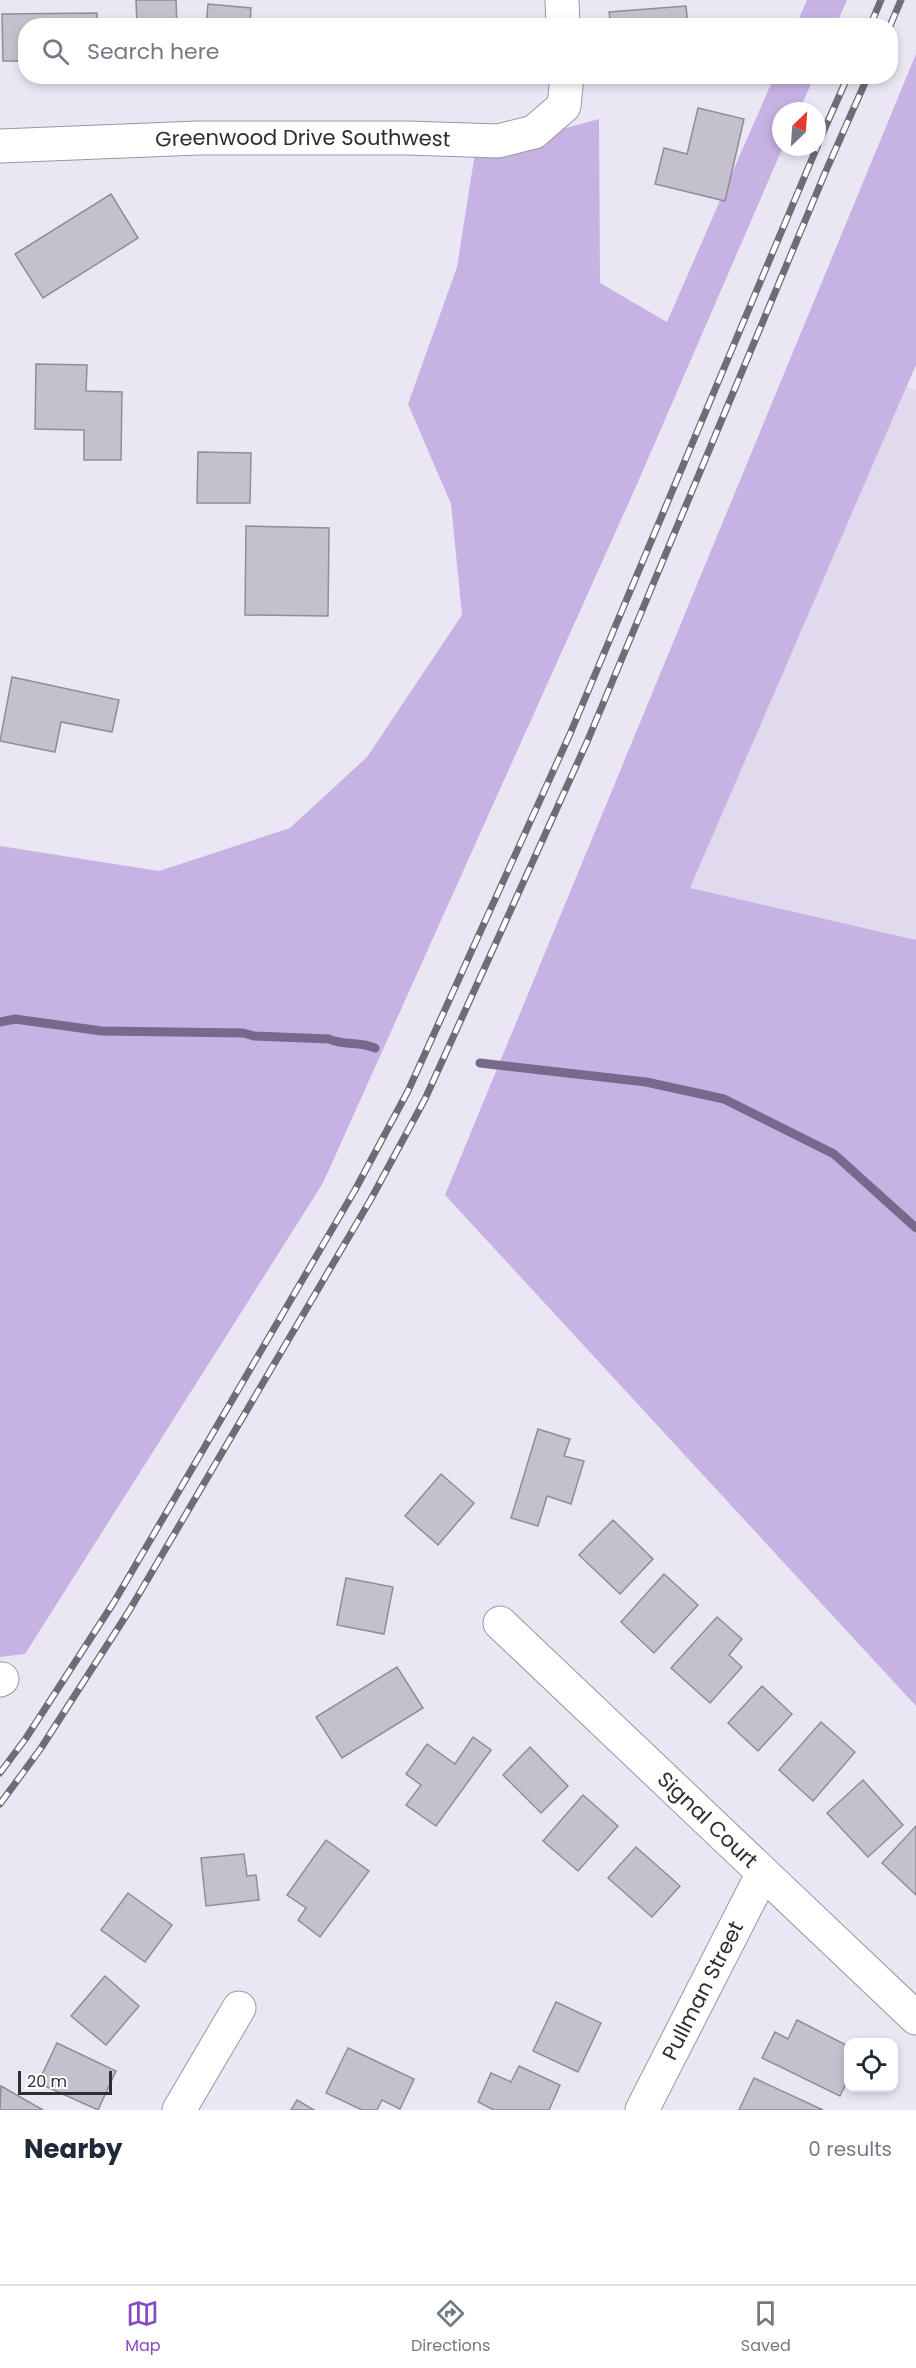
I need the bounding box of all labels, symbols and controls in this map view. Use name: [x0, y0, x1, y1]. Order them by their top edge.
search box: [18, 18, 898, 84]
icon: search: [39, 35, 72, 68]
text: Search here: [87, 36, 220, 67]
north arrow: [772, 102, 826, 156]
street label: Greenwood Drive Southwest: [155, 123, 451, 154]
street label: Signal Court: [651, 1765, 764, 1874]
street label: Pullman Street: [655, 1916, 750, 2065]
map controls: [844, 2038, 898, 2092]
button: locate: [844, 2038, 898, 2092]
scale bar: [18, 2068, 112, 2096]
text: 20 m: [27, 2070, 67, 2093]
text: Nearby: [24, 2131, 122, 2167]
text: 0 results: [808, 2135, 892, 2163]
tab: Map: [125, 2297, 161, 2358]
tab: Directions: [411, 2297, 490, 2358]
tab: Saved: [741, 2297, 791, 2358]

